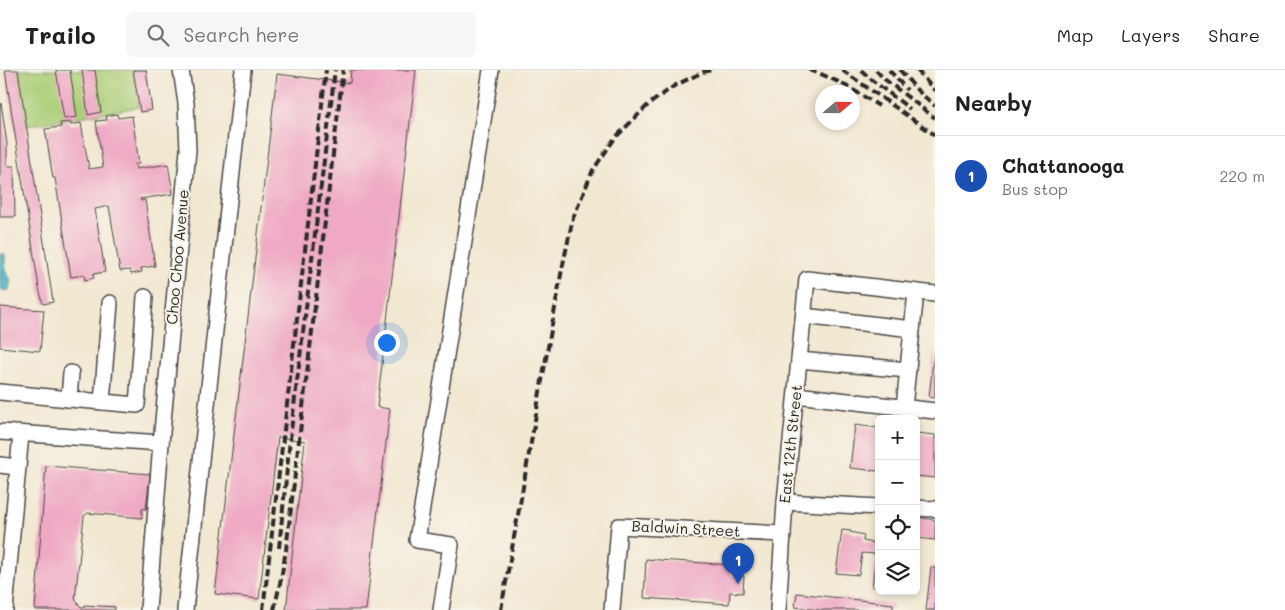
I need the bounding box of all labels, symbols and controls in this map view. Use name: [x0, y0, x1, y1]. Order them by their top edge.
search box: [126, 12, 476, 57]
text: Trailo: [25, 19, 96, 50]
icon: search: [144, 21, 172, 49]
text: Search here: [184, 22, 299, 47]
text: Map: [1057, 23, 1093, 47]
text: Layers: [1121, 23, 1180, 47]
text: Share: [1208, 23, 1260, 47]
north arrow: [815, 85, 860, 130]
text: Nearby: [955, 89, 1032, 116]
text: Chattanooga: [1002, 153, 1124, 178]
text: 1: [967, 165, 975, 186]
text: 220 m: [1219, 165, 1265, 186]
text: Bus stop: [1002, 178, 1068, 199]
street label: Choo Choo Avenue: [161, 189, 193, 325]
your location: [374, 330, 400, 356]
street label: East 12th Street: [774, 384, 806, 504]
map controls: [875, 415, 920, 595]
button: +: [875, 415, 920, 460]
button: −: [875, 460, 920, 505]
button: locate: [875, 505, 920, 550]
street label: Baldwin Street: [631, 515, 741, 541]
pin: 1: [722, 543, 754, 584]
button: layers: [875, 550, 920, 595]

